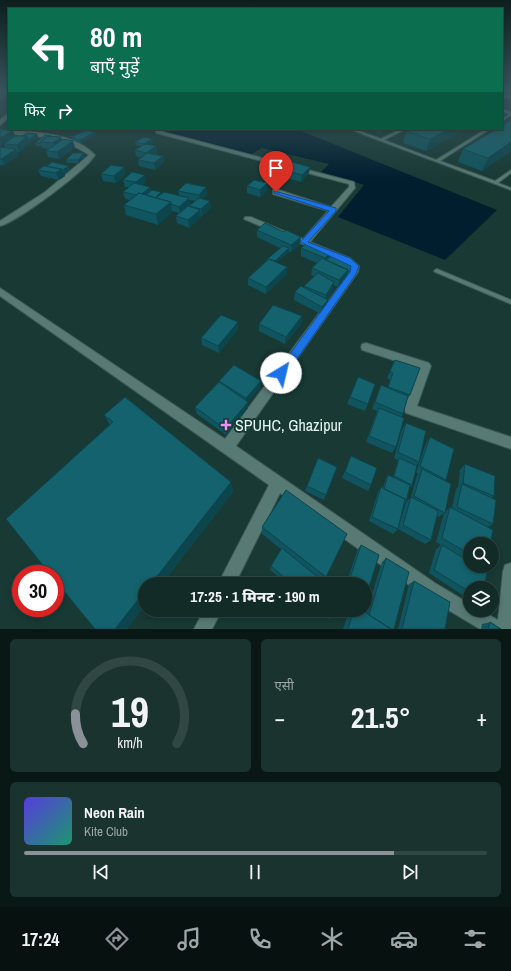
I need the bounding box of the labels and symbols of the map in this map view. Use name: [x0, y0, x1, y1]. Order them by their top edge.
pin: [259, 151, 293, 192]
position arrow: [260, 352, 302, 394]
place label: SPUHC, Ghazipur: [235, 414, 343, 436]
marker: SPUHC, Ghazipur: [220, 419, 232, 431]
speed limit sign: 30: [12, 565, 64, 617]

